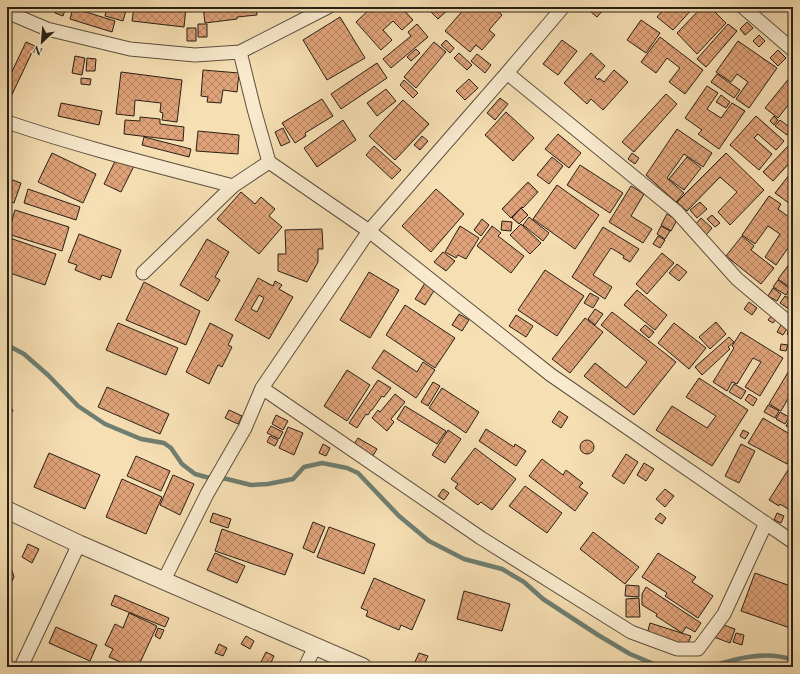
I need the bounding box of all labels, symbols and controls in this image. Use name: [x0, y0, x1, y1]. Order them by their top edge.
north arrow: [22, 22, 62, 62]
text: N: [30, 43, 45, 59]

